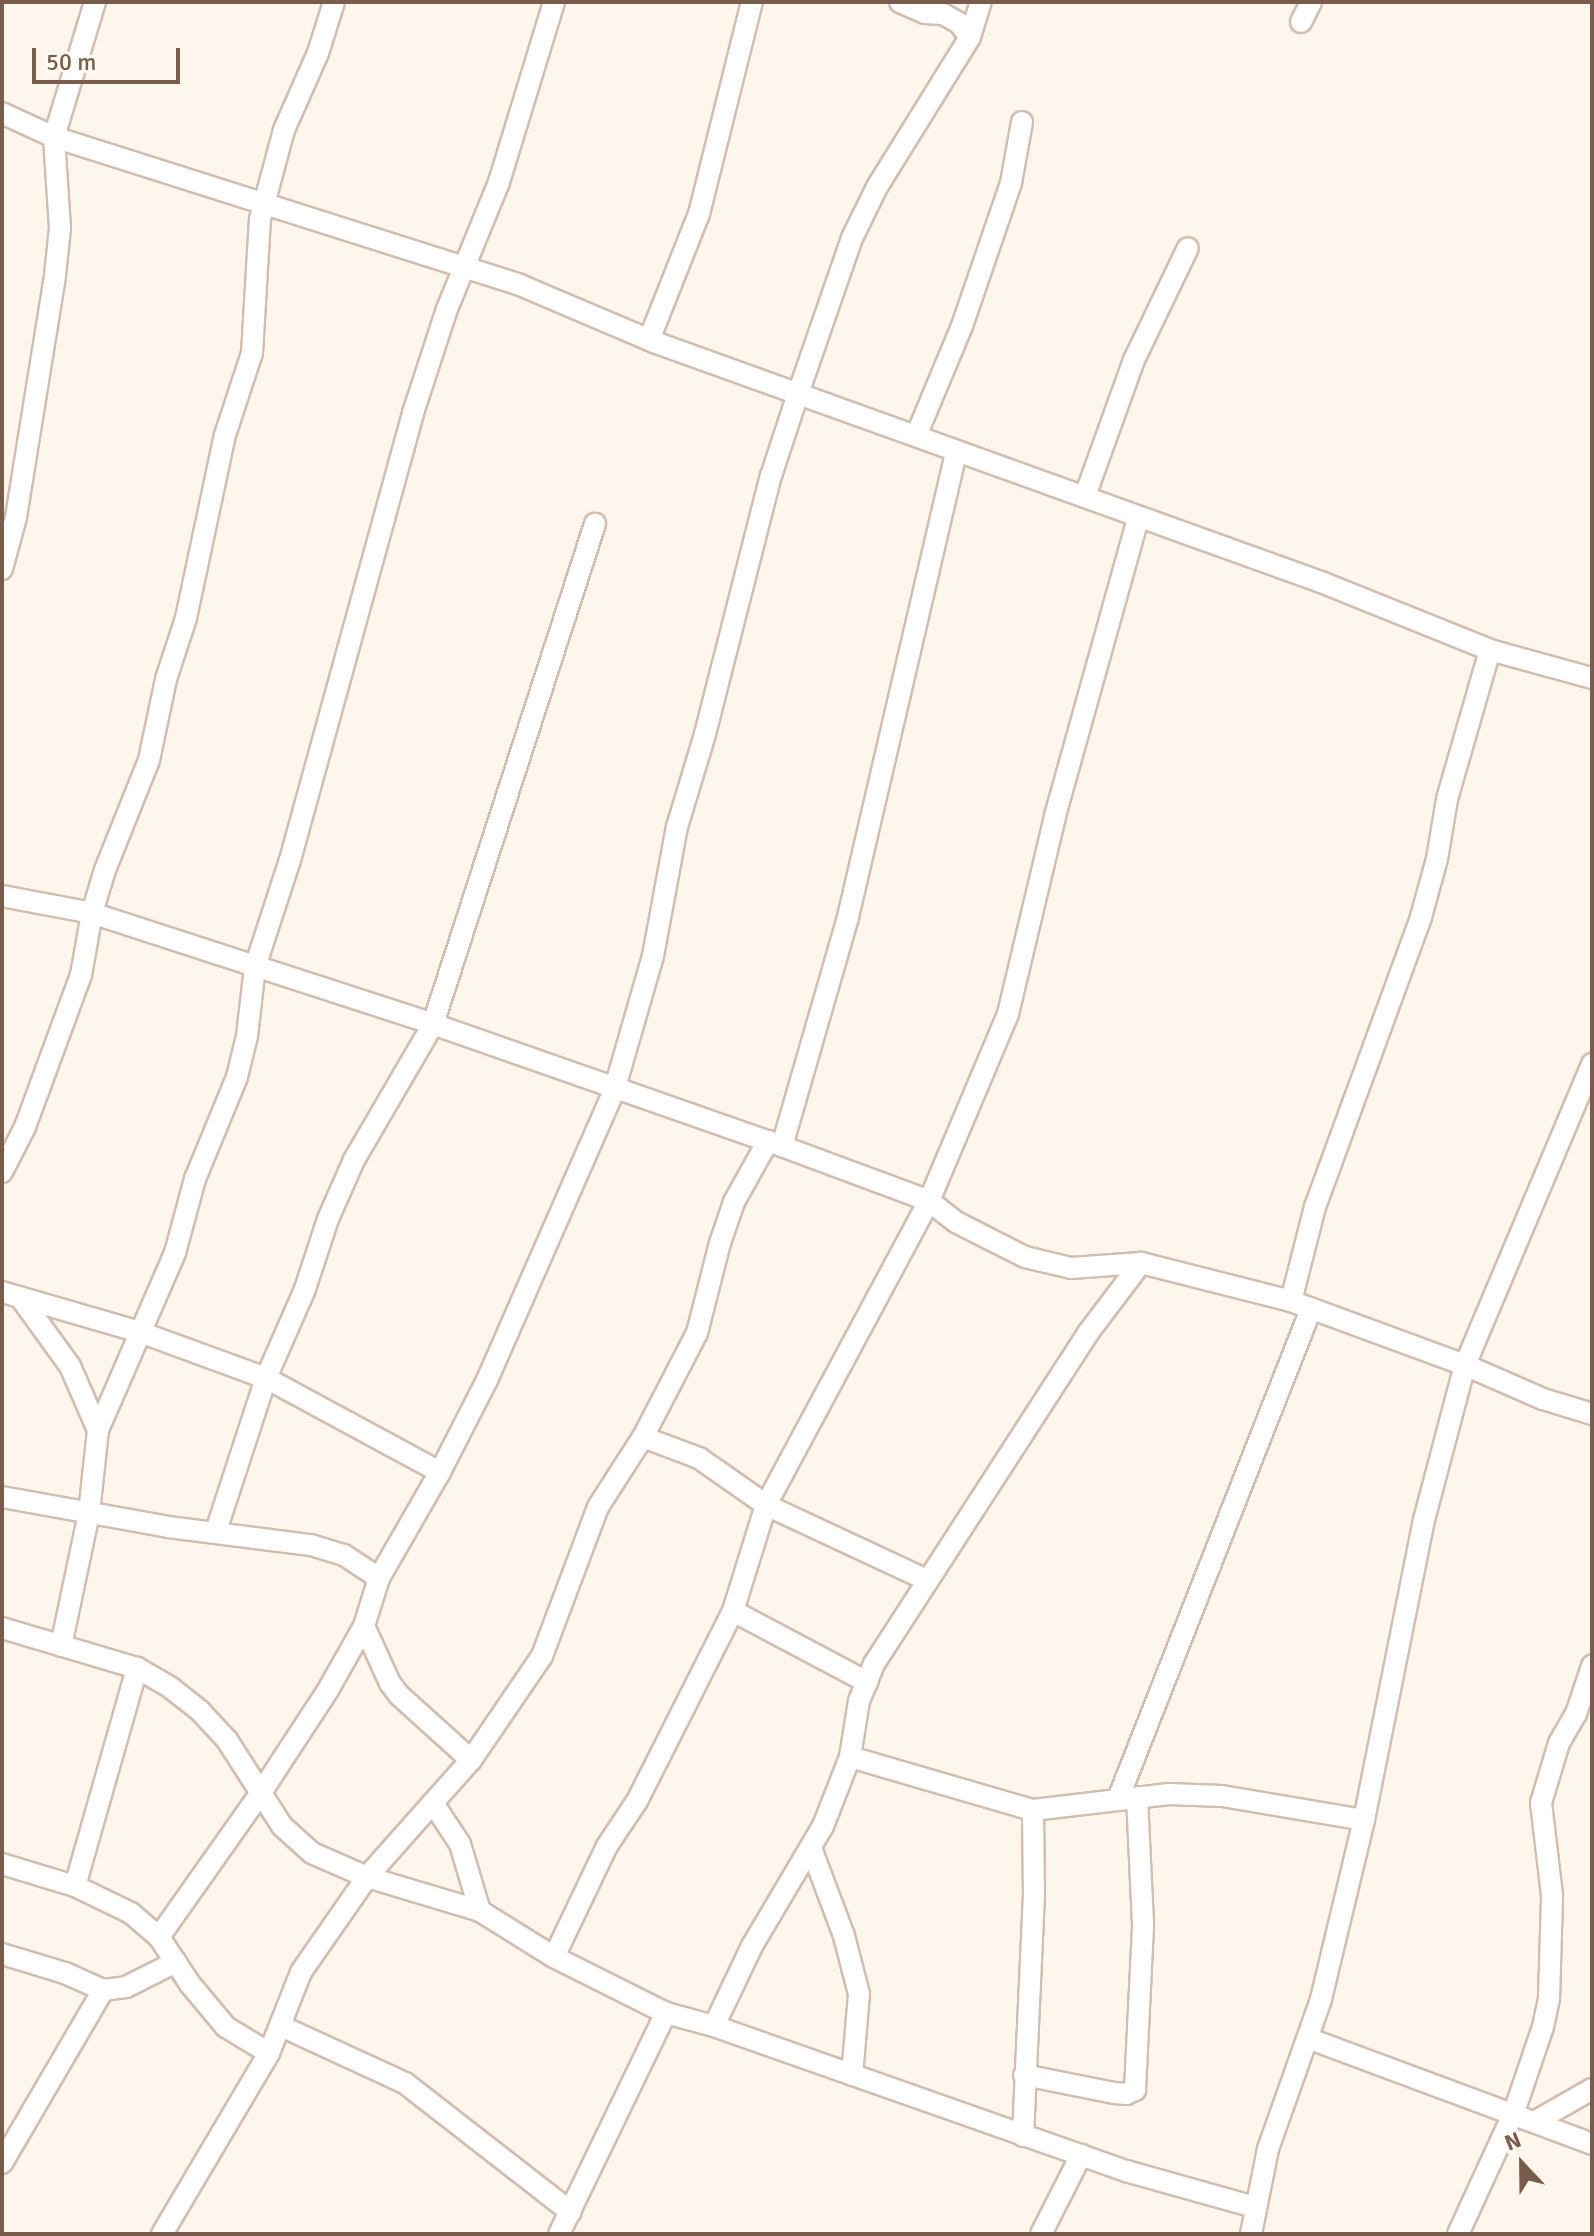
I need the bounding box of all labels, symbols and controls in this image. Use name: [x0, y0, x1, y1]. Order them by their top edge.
scale bar: [36, 32, 184, 82]
text: 50 m: [46, 47, 96, 77]
north arrow: [1482, 2124, 1562, 2204]
text: N: [1501, 2126, 1525, 2157]

